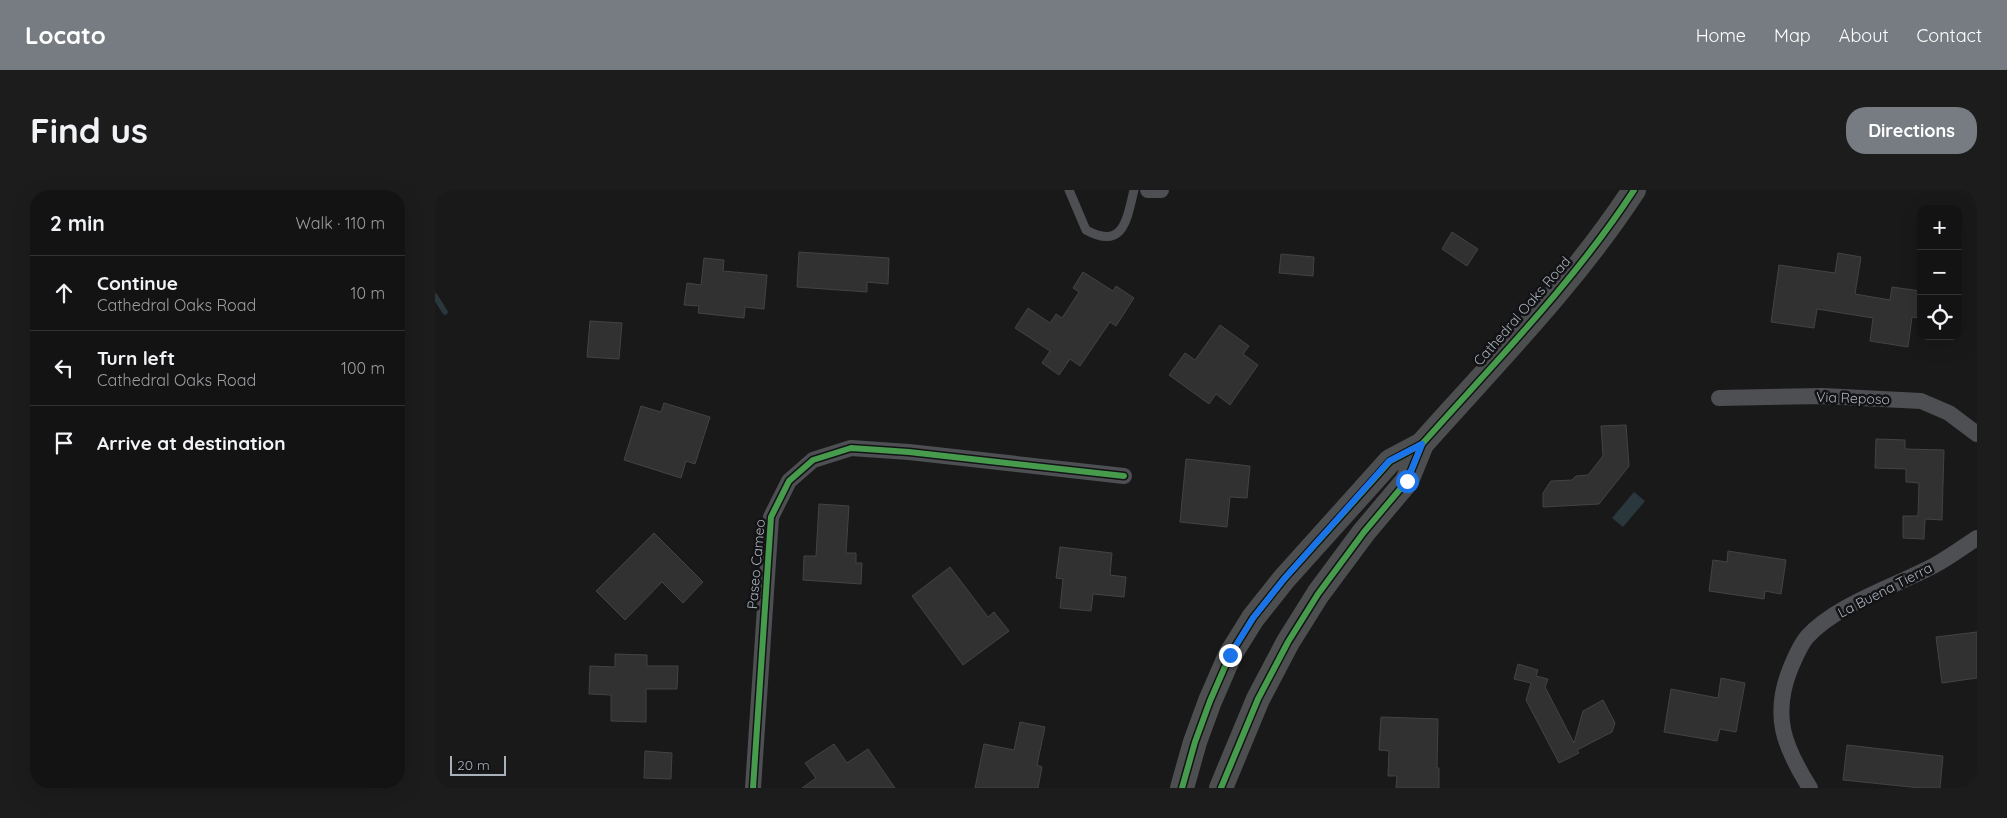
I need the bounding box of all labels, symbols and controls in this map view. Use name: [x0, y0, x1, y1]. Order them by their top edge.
text: Locato: [25, 20, 106, 50]
text: Home: [1696, 24, 1746, 47]
text: Map: [1774, 24, 1811, 47]
text: About: [1839, 24, 1889, 47]
text: Contact: [1917, 24, 1982, 47]
button: Directions: [1846, 107, 1977, 154]
text: Find us: [30, 108, 148, 152]
map controls: [1917, 205, 1962, 340]
button: +: [1917, 205, 1962, 250]
text: 2 min: [50, 210, 105, 236]
text: Walk · 110 m: [296, 213, 385, 233]
button: −: [1917, 250, 1962, 295]
street label: Cathedral Oaks Road: [1470, 253, 1574, 369]
text: Continue: [97, 271, 178, 295]
icon: ahead: [50, 279, 78, 307]
text: 10 m: [351, 283, 385, 303]
text: Cathedral Oaks Road: [97, 295, 256, 315]
button: locate: [1917, 295, 1962, 340]
text: Turn left: [97, 346, 175, 370]
icon: left: [50, 354, 78, 382]
text: 100 m: [341, 358, 385, 378]
text: Cathedral Oaks Road: [97, 370, 256, 390]
street label: Via Reposo: [1816, 388, 1890, 408]
icon: arrive: [50, 429, 78, 457]
text: Arrive at destination: [97, 431, 286, 455]
route start: [1396, 470, 1419, 493]
street label: Paseo Cameo: [743, 518, 769, 610]
street label: La Buena Tierra: [1835, 558, 1935, 622]
route end: [1219, 644, 1242, 667]
scale bar: [450, 753, 506, 776]
text: 20 m: [457, 756, 490, 774]

